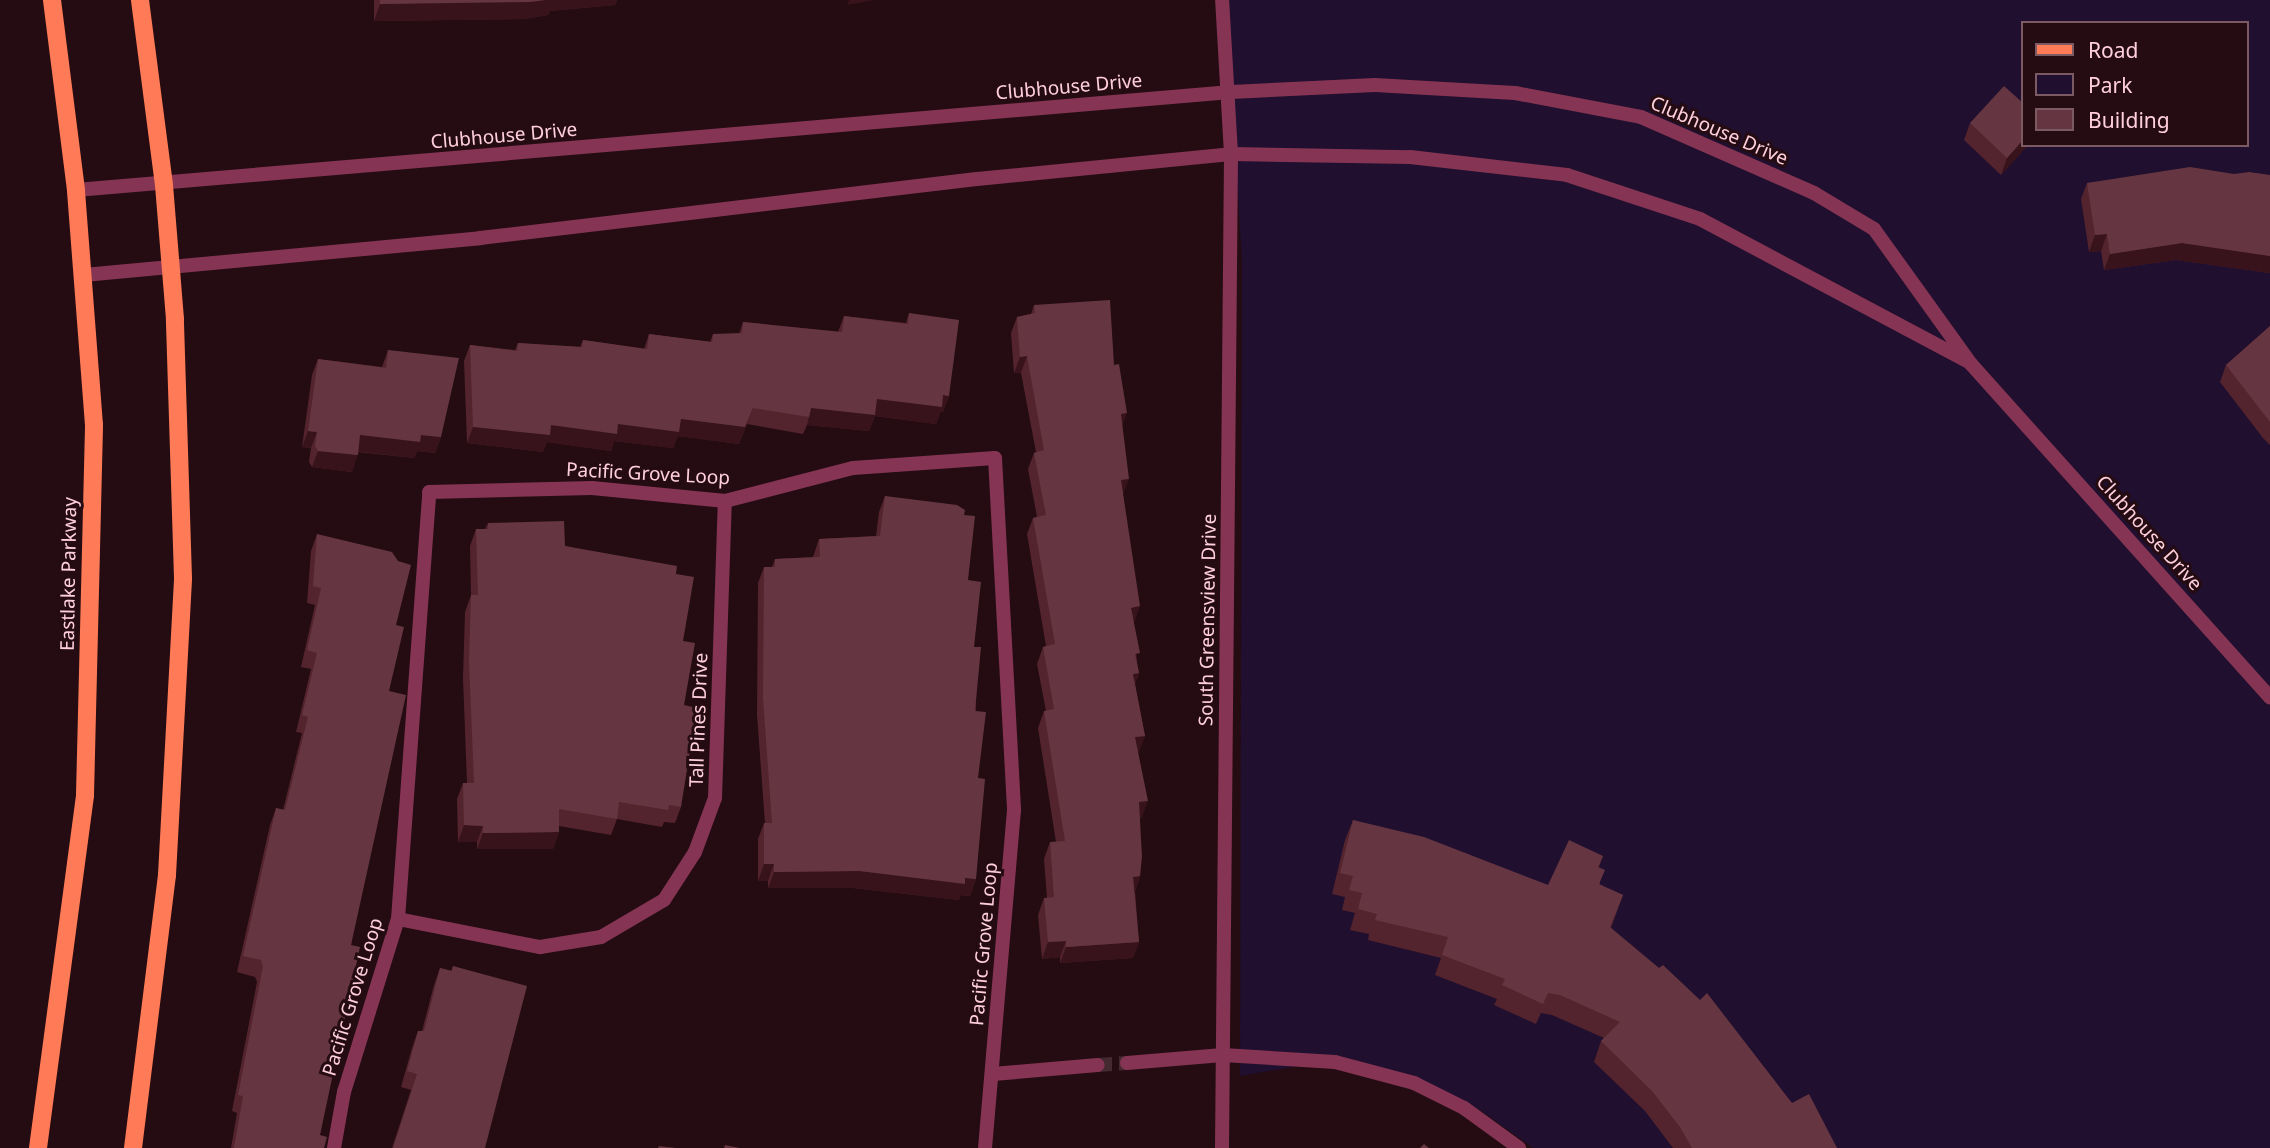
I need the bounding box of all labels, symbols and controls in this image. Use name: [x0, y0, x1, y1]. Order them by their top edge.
legend: [2022, 21, 2249, 147]
text: Road: [2088, 36, 2138, 64]
street label: Clubhouse Drive: [995, 69, 1143, 105]
text: Park: [2088, 71, 2132, 99]
street label: Clubhouse Drive: [1647, 92, 1791, 170]
text: Building: [2088, 106, 2170, 134]
street label: Clubhouse Drive: [430, 118, 578, 154]
street label: Pacific Grove Loop: [566, 458, 730, 490]
street label: Clubhouse Drive: [2091, 471, 2207, 595]
street label: Eastlake Parkway: [56, 497, 82, 651]
street label: South Greensview Drive: [1195, 514, 1221, 726]
street label: Tall Pines Drive: [685, 652, 713, 788]
street label: Pacific Grove Loop: [965, 861, 1003, 1027]
street label: Pacific Grove Loop: [318, 915, 388, 1079]

